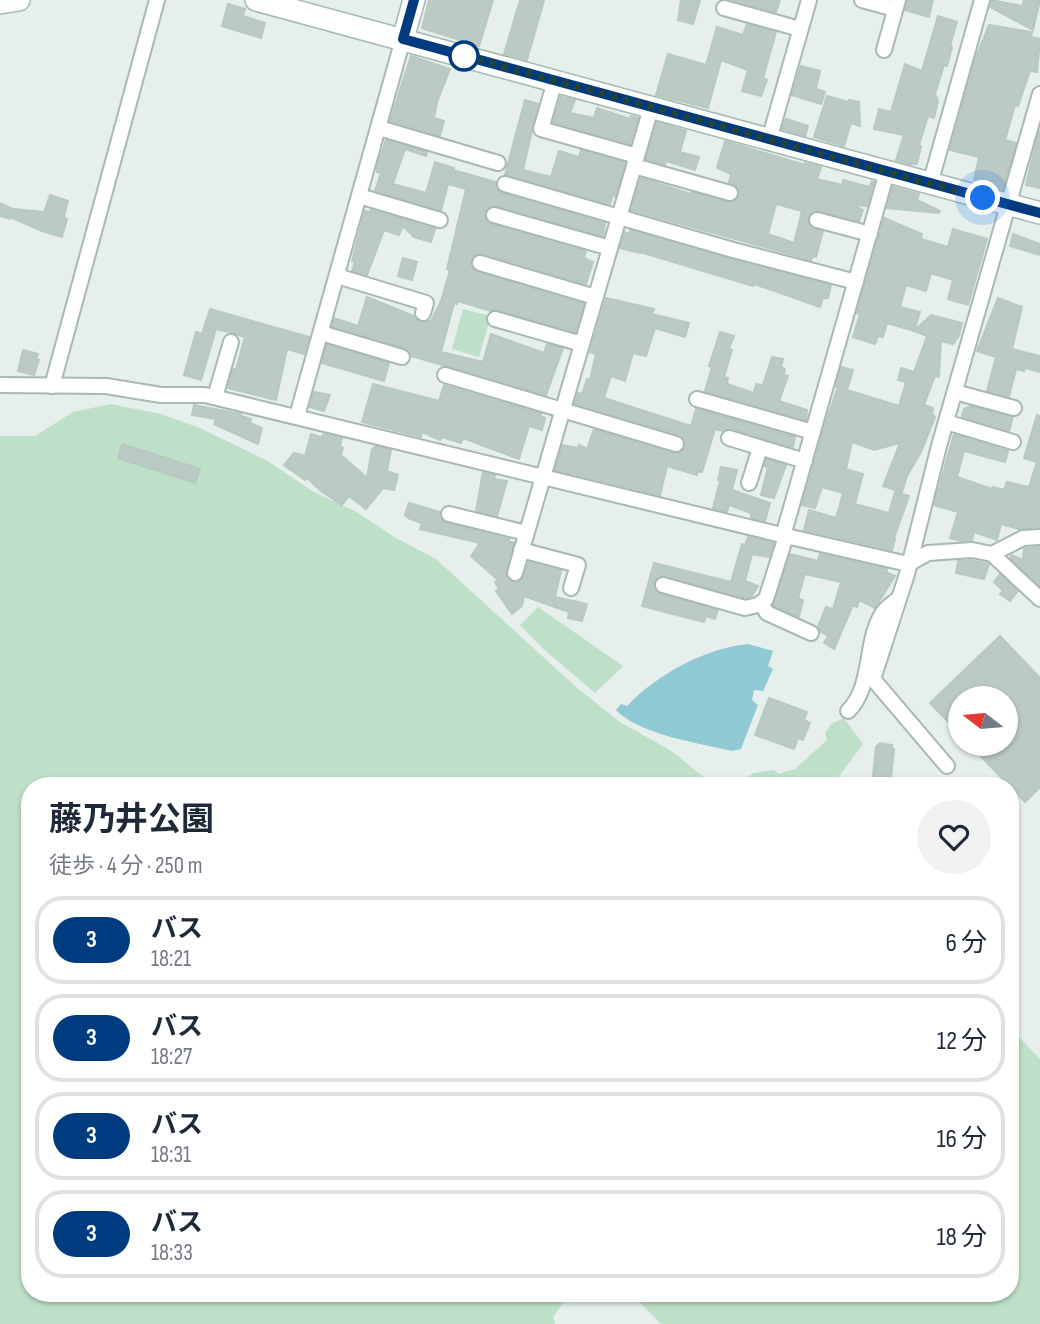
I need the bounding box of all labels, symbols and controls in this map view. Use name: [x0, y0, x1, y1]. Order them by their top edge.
unlabelled marker: [449, 41, 479, 71]
your location: [965, 180, 1000, 215]
north arrow: [948, 686, 1018, 756]
map controls: [948, 686, 1018, 756]
text: 藤乃井公園: [49, 800, 214, 840]
button: heart: [917, 800, 991, 874]
text: 徒歩 · 4 分 · 250 m: [49, 852, 202, 880]
text: バス: [151, 914, 203, 945]
text: 3: [86, 925, 97, 954]
text: 6 分: [945, 928, 987, 959]
text: 18:21: [151, 945, 191, 973]
text: バス: [151, 1012, 203, 1043]
text: 3: [86, 1023, 97, 1052]
text: 12 分: [937, 1026, 987, 1057]
text: 18:27: [151, 1043, 192, 1071]
text: バス: [151, 1110, 203, 1141]
text: 3: [86, 1121, 97, 1150]
text: 16 分: [936, 1124, 987, 1155]
text: 18:31: [151, 1141, 191, 1169]
text: バス: [151, 1208, 203, 1239]
text: 3: [86, 1219, 97, 1248]
text: 18 分: [936, 1222, 987, 1253]
text: 18:33: [151, 1239, 193, 1267]

